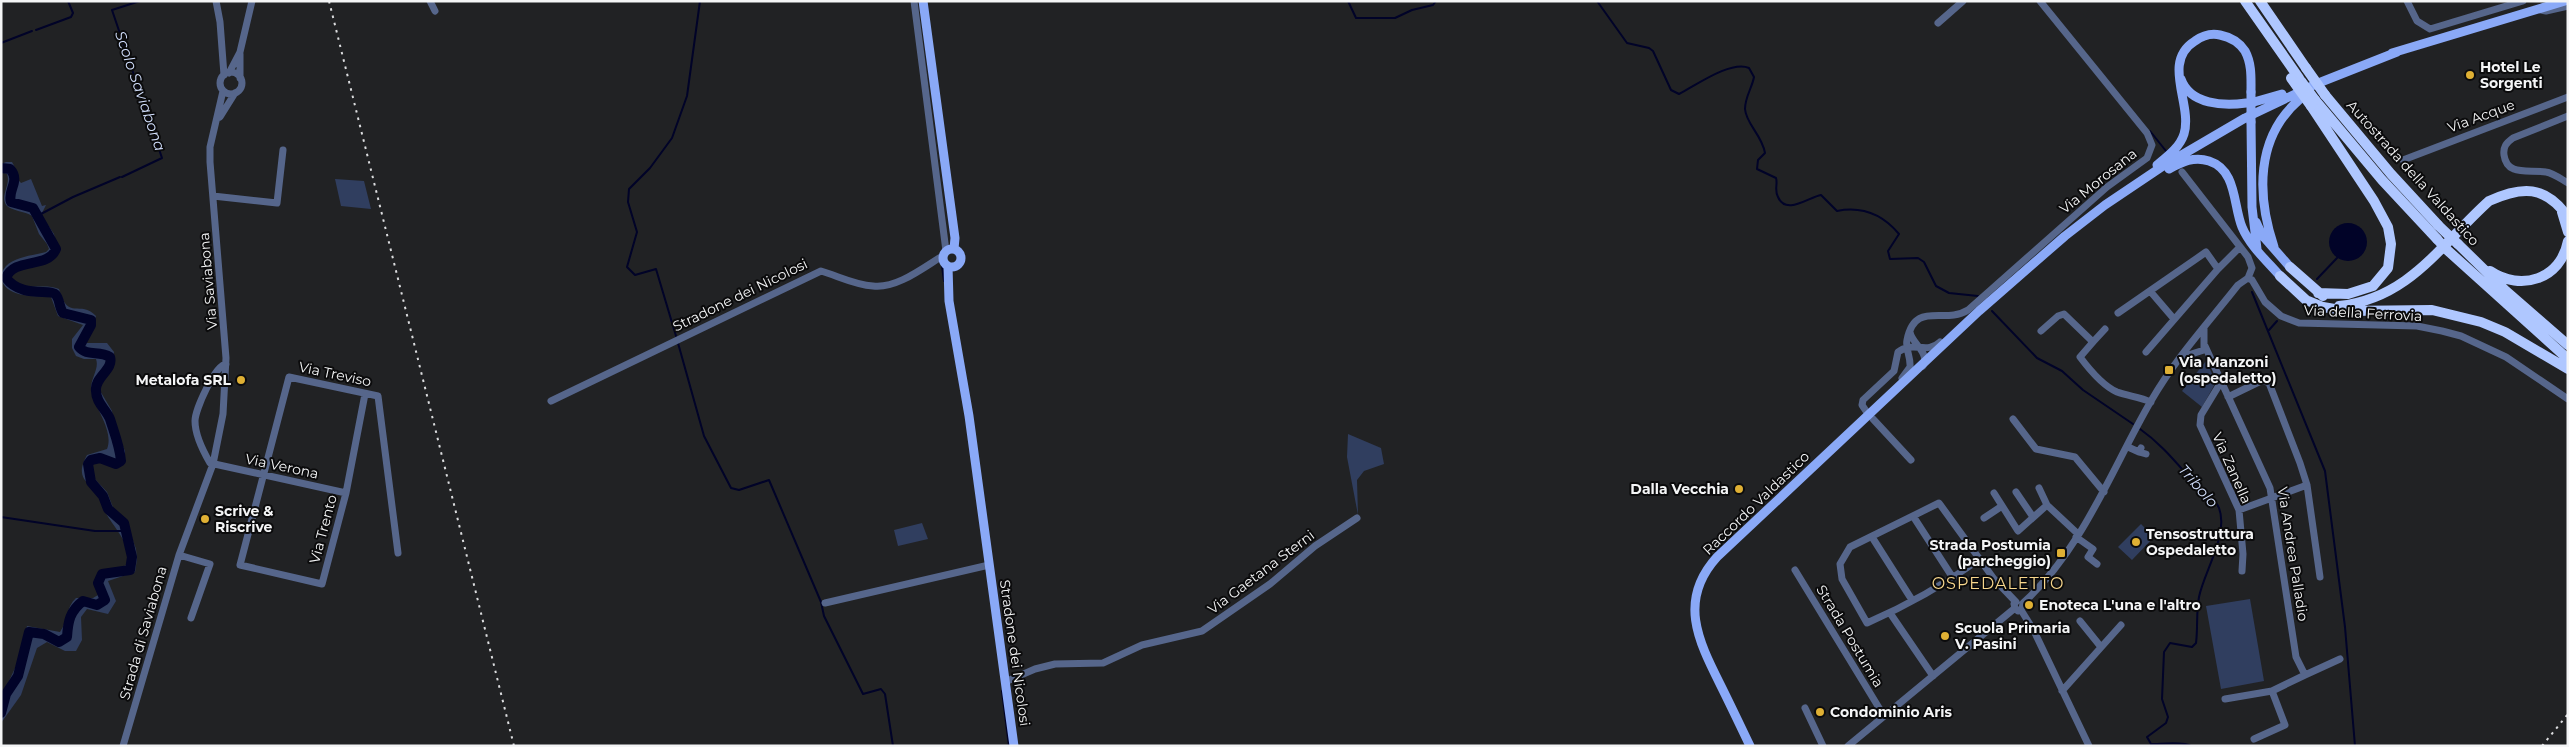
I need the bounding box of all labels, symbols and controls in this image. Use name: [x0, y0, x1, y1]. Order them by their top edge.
water label: Scolo Saviabona: [111, 28, 170, 153]
place label: Hotel Le Sorgenti: [2480, 58, 2543, 92]
marker: Hotel Le Sorgenti: [2464, 69, 2476, 81]
street label: Autostrada della Valdastico: [2343, 96, 2483, 250]
street label: Via Acque: [2445, 96, 2517, 136]
street label: Via Morosana: [2056, 144, 2140, 218]
street label: Via Saviabona: [195, 232, 221, 330]
street label: Stradone dei Nicolosi: [670, 255, 810, 335]
street label: Via della Ferrovia: [2303, 301, 2423, 325]
place label: Via Manzoni (ospedaletto): [2178, 353, 2276, 387]
street label: Via Treviso: [297, 358, 373, 391]
marker: Via Manzoni (ospedaletto): [2163, 364, 2175, 376]
place label: Metalofa SRL: [135, 371, 232, 389]
marker: Metalofa SRL: [235, 374, 247, 386]
street label: Via Zanella: [2208, 429, 2256, 507]
street label: Raccordo Valdastico: [1699, 447, 1813, 559]
street label: Via Verona: [244, 449, 320, 483]
water label: Tribolo: [2174, 460, 2222, 511]
place label: Dalla Vecchia: [1630, 480, 1729, 498]
marker: Dalla Vecchia: [1733, 483, 1745, 495]
street label: Via Andrea Palladio: [2273, 486, 2313, 623]
street label: Via Trento: [305, 492, 341, 565]
place label: Scrive & Riscrive: [215, 502, 274, 536]
marker: Scrive & Riscrive: [199, 513, 211, 525]
place label: Tensostruttura Ospedaletto: [2146, 525, 2254, 559]
street label: Via Gaetana Sterni: [1204, 526, 1318, 618]
place label: Strada Postumia (parcheggio): [1930, 536, 2051, 570]
marker: Tensostruttura Ospedaletto: [2130, 536, 2142, 548]
marker: Strada Postumia (parcheggio): [2055, 547, 2067, 559]
street label: Strada di Saviabona: [115, 564, 171, 702]
district label: OSPEDALETTO: [1932, 574, 2064, 593]
street label: Stradone dei Nicolosi: [996, 579, 1034, 727]
street label: Strada Postumia: [1812, 581, 1888, 691]
place label: Enoteca L'una e l'altro: [2039, 596, 2201, 614]
marker: Enoteca L'una e l'altro: [2023, 599, 2035, 611]
place label: Scuola Primaria V. Pasini: [1954, 619, 2070, 653]
marker: Scuola Primaria V. Pasini: [1939, 630, 1951, 642]
place label: Condominio Aris: [1830, 703, 1952, 721]
marker: Condominio Aris: [1814, 706, 1826, 718]

